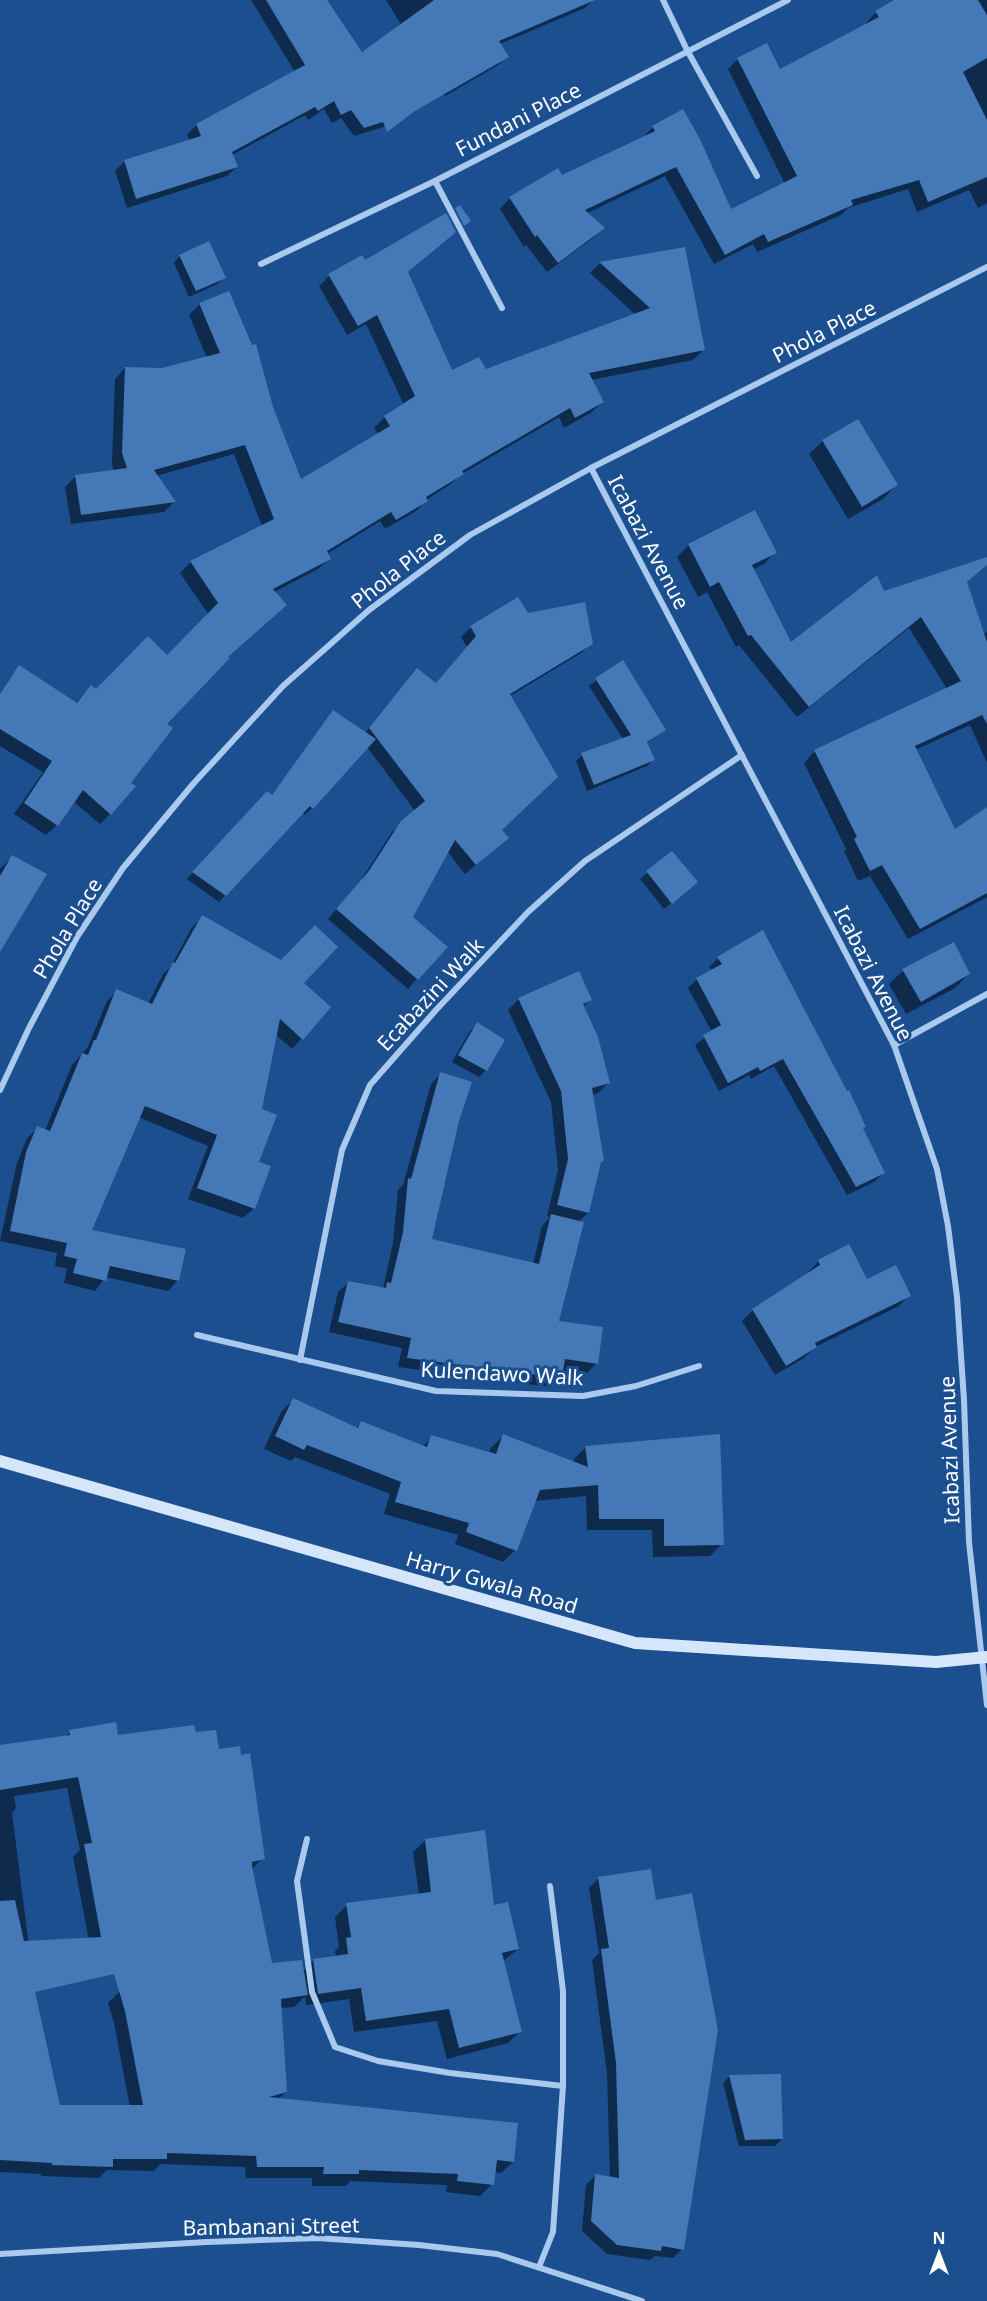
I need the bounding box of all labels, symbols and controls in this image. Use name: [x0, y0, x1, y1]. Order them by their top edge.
street label: Fundani Place: [450, 75, 586, 163]
street label: Phola Place: [767, 293, 881, 369]
street label: Icabazi Avenue: [602, 470, 696, 614]
street label: Phola Place: [345, 523, 451, 615]
street label: Phola Place: [26, 872, 108, 984]
street label: Icabazi Avenue: [828, 901, 920, 1045]
street label: Ecabazini Walk: [370, 931, 490, 1057]
street label: Kulendawo Walk: [420, 1355, 585, 1391]
street label: Icabazi Avenue: [932, 1375, 966, 1525]
street label: Harry Gwala Road: [403, 1544, 581, 1620]
street label: Bambanani Street: [182, 2210, 360, 2242]
north arrow: [909, 2223, 969, 2283]
text: N: [932, 2227, 946, 2249]

